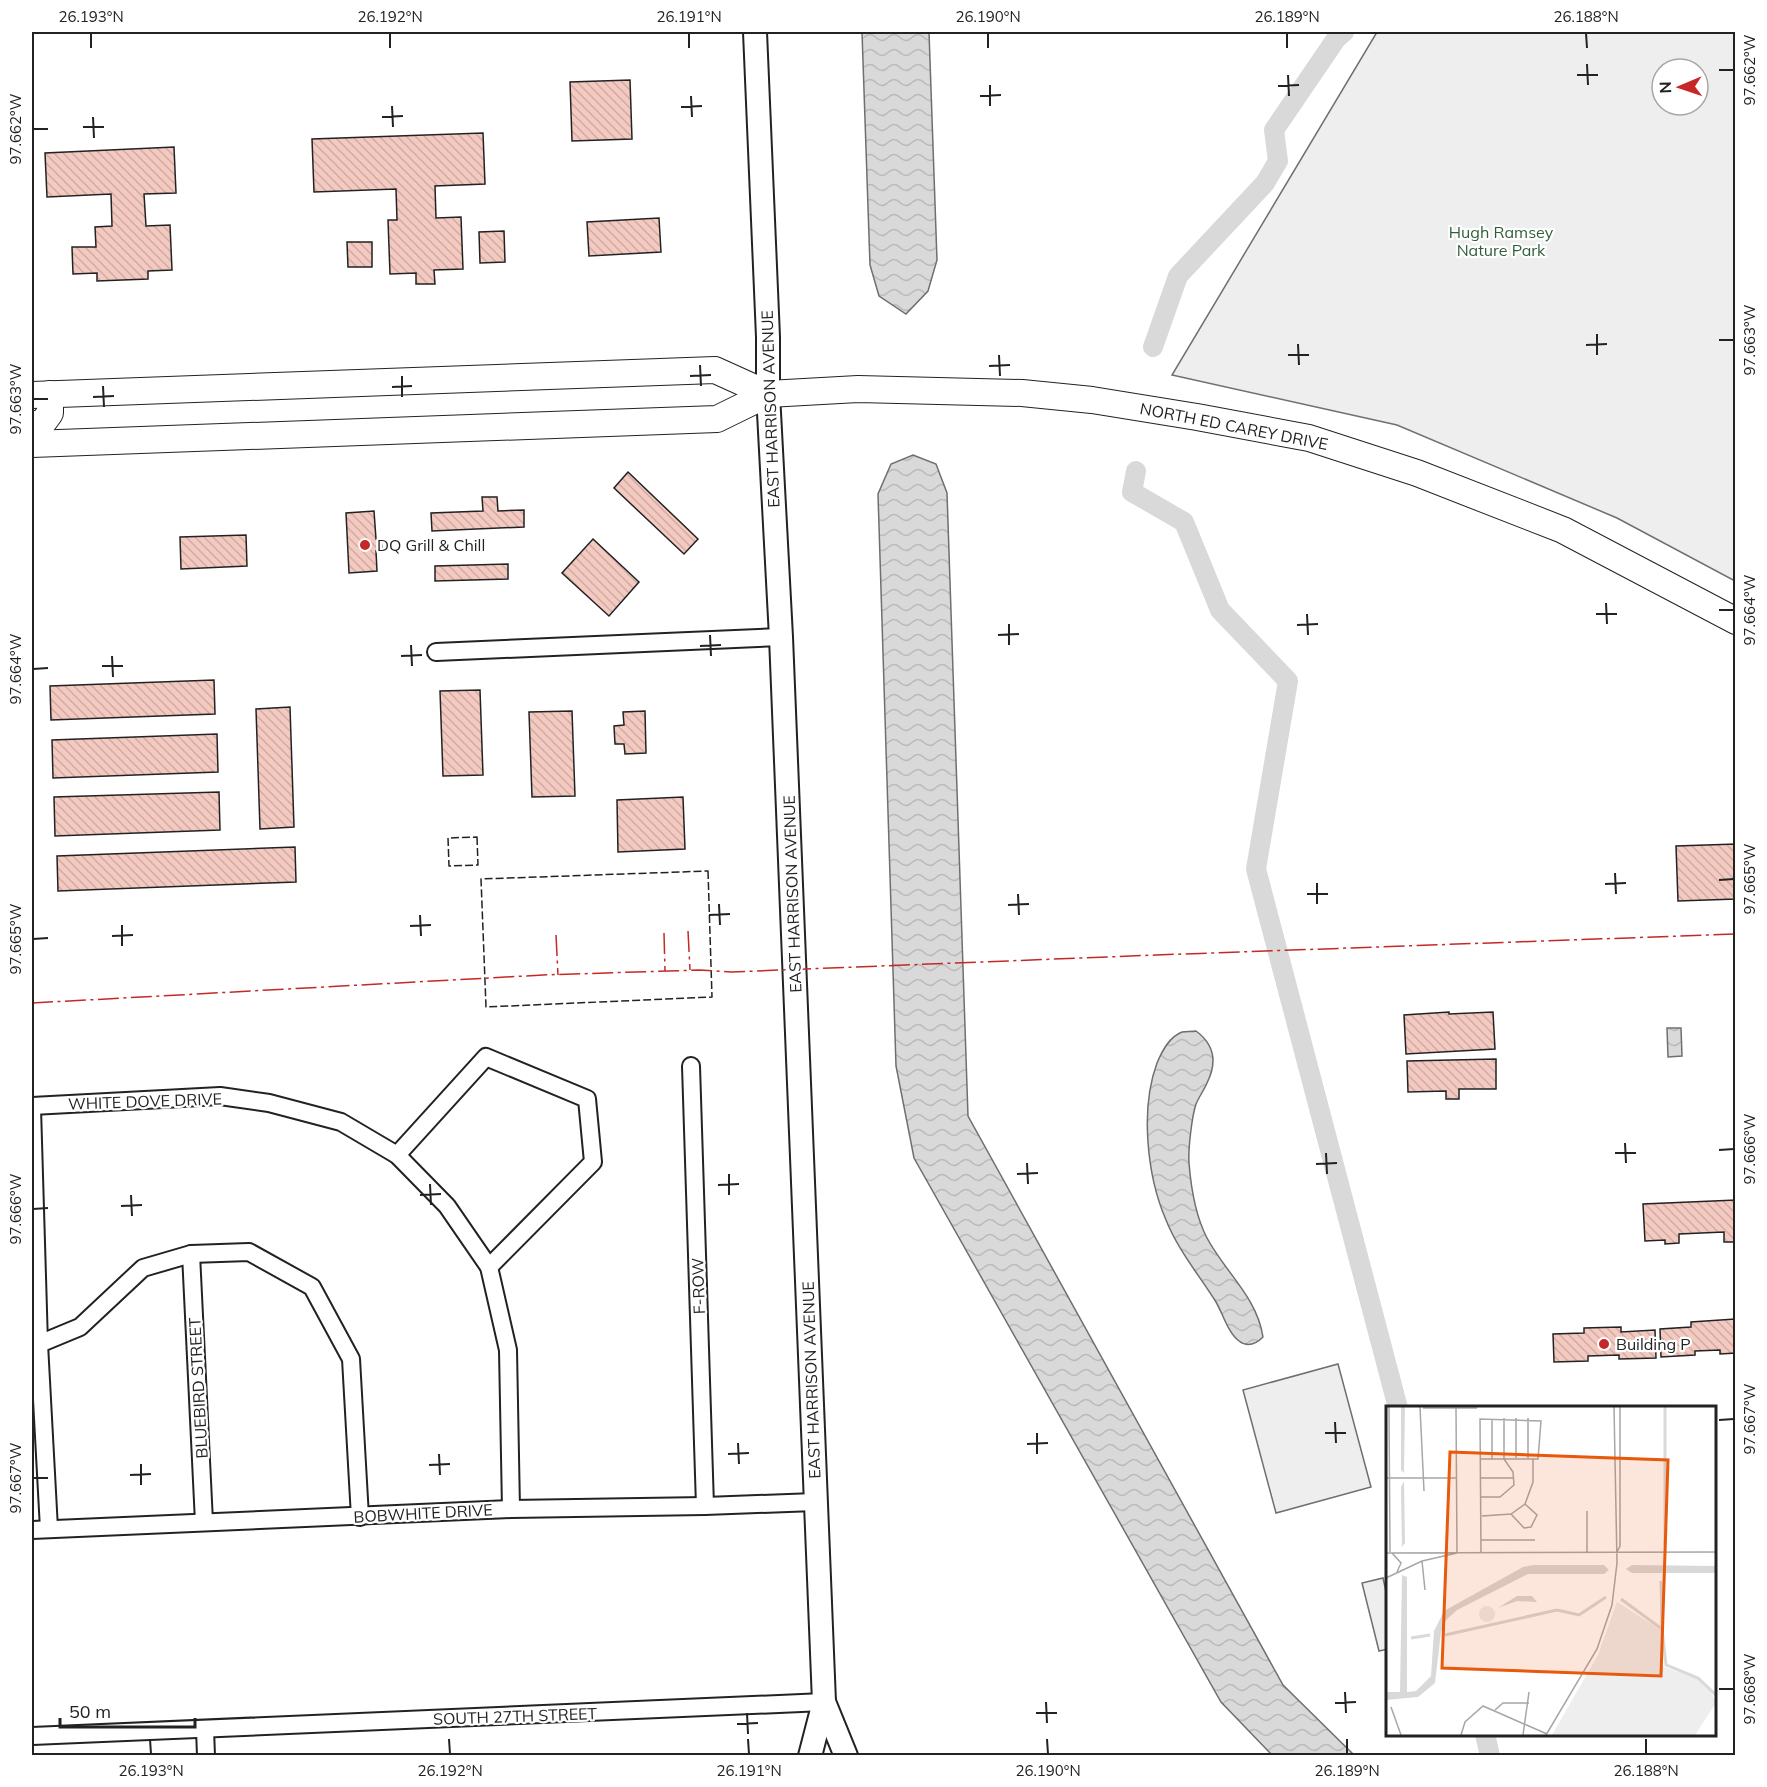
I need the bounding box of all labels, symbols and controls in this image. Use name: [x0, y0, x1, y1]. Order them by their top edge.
text: 26.193°N: [58, 7, 124, 26]
text: 26.192°N: [357, 7, 423, 26]
text: 26.191°N: [656, 7, 722, 26]
text: 26.190°N: [955, 7, 1021, 26]
text: 26.189°N: [1254, 7, 1320, 26]
text: 26.188°N: [1553, 7, 1619, 26]
text: 97.662°W: [1740, 34, 1759, 105]
north arrow: [1650, 57, 1710, 117]
text: N: [1655, 81, 1675, 94]
text: 97.662°W: [6, 93, 25, 164]
park label: Hugh Ramsey Nature Park: [1449, 222, 1554, 260]
text: 97.663°W: [1740, 304, 1759, 375]
street label: EAST HARRISON AVENUE: [757, 310, 783, 508]
text: 97.663°W: [6, 363, 25, 434]
street label: NORTH ED CAREY DRIVE: [1138, 398, 1330, 454]
place label: DQ Grill & Chill: [377, 535, 485, 555]
marker: DQ Grill & Chill: [358, 538, 372, 552]
text: 97.664°W: [1740, 574, 1759, 645]
text: 97.664°W: [6, 633, 25, 704]
street label: EAST HARRISON AVENUE: [779, 795, 805, 993]
text: 97.665°W: [1740, 843, 1759, 914]
text: 97.665°W: [6, 903, 25, 974]
street label: WHITE DOVE DRIVE: [68, 1088, 222, 1114]
text: 97.666°W: [1740, 1113, 1759, 1184]
text: 97.666°W: [6, 1173, 25, 1244]
street label: F-ROW: [687, 1257, 709, 1315]
street label: EAST HARRISON AVENUE: [798, 1281, 824, 1479]
street label: BLUEBIRD STREET: [184, 1317, 212, 1459]
place label: Building P: [1616, 1334, 1691, 1354]
marker: Building P: [1597, 1337, 1611, 1351]
text: 97.667°W: [1740, 1383, 1759, 1454]
inset map: [1386, 1406, 1716, 1736]
text: 97.667°W: [6, 1442, 25, 1513]
street label: BOBWHITE DRIVE: [353, 1499, 493, 1527]
text: 97.668°W: [1740, 1653, 1759, 1724]
scale bar: [60, 1691, 195, 1729]
text: 50 m: [69, 1700, 111, 1723]
street label: SOUTH 27TH STREET: [433, 1703, 598, 1729]
text: 26.193°N: [118, 1761, 184, 1780]
text: 26.192°N: [417, 1761, 483, 1780]
text: 26.191°N: [716, 1761, 782, 1780]
text: 26.190°N: [1015, 1761, 1081, 1780]
text: 26.189°N: [1314, 1761, 1380, 1780]
text: 26.188°N: [1613, 1761, 1679, 1780]

